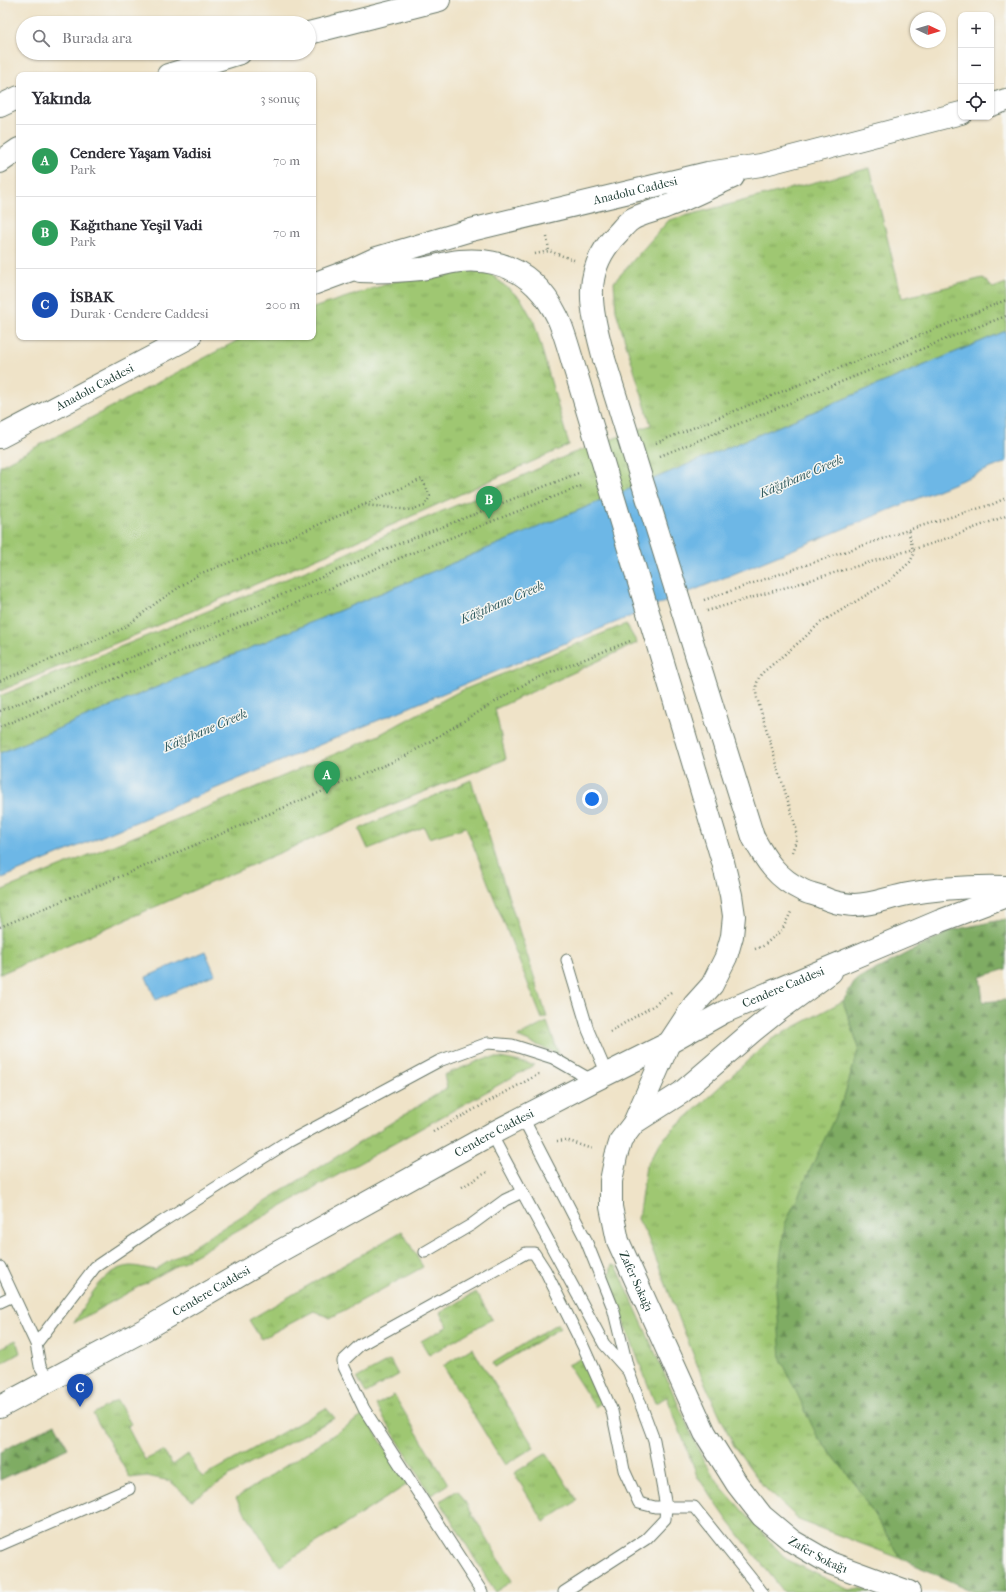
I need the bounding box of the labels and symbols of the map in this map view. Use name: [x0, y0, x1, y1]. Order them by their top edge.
north arrow: [910, 12, 946, 48]
street label: Anadolu Caddesi: [591, 174, 679, 208]
street label: Anadolu Caddesi: [52, 361, 136, 414]
water label: Kâğıthane Creek: [756, 451, 845, 501]
pin: B: [476, 486, 502, 519]
water label: Kâğıthane Creek: [457, 577, 546, 627]
water label: Kâğıthane Creek: [160, 705, 249, 755]
pin: A: [314, 761, 340, 794]
your location: [582, 789, 602, 809]
street label: Cendere Caddesi: [740, 963, 827, 1011]
street label: Cendere Caddesi: [452, 1106, 536, 1160]
street label: Zafer Sokağı: [616, 1249, 656, 1314]
street label: Cendere Caddesi: [170, 1263, 253, 1319]
pin: C: [67, 1374, 93, 1407]
street label: Zafer Sokağı: [786, 1533, 850, 1576]

